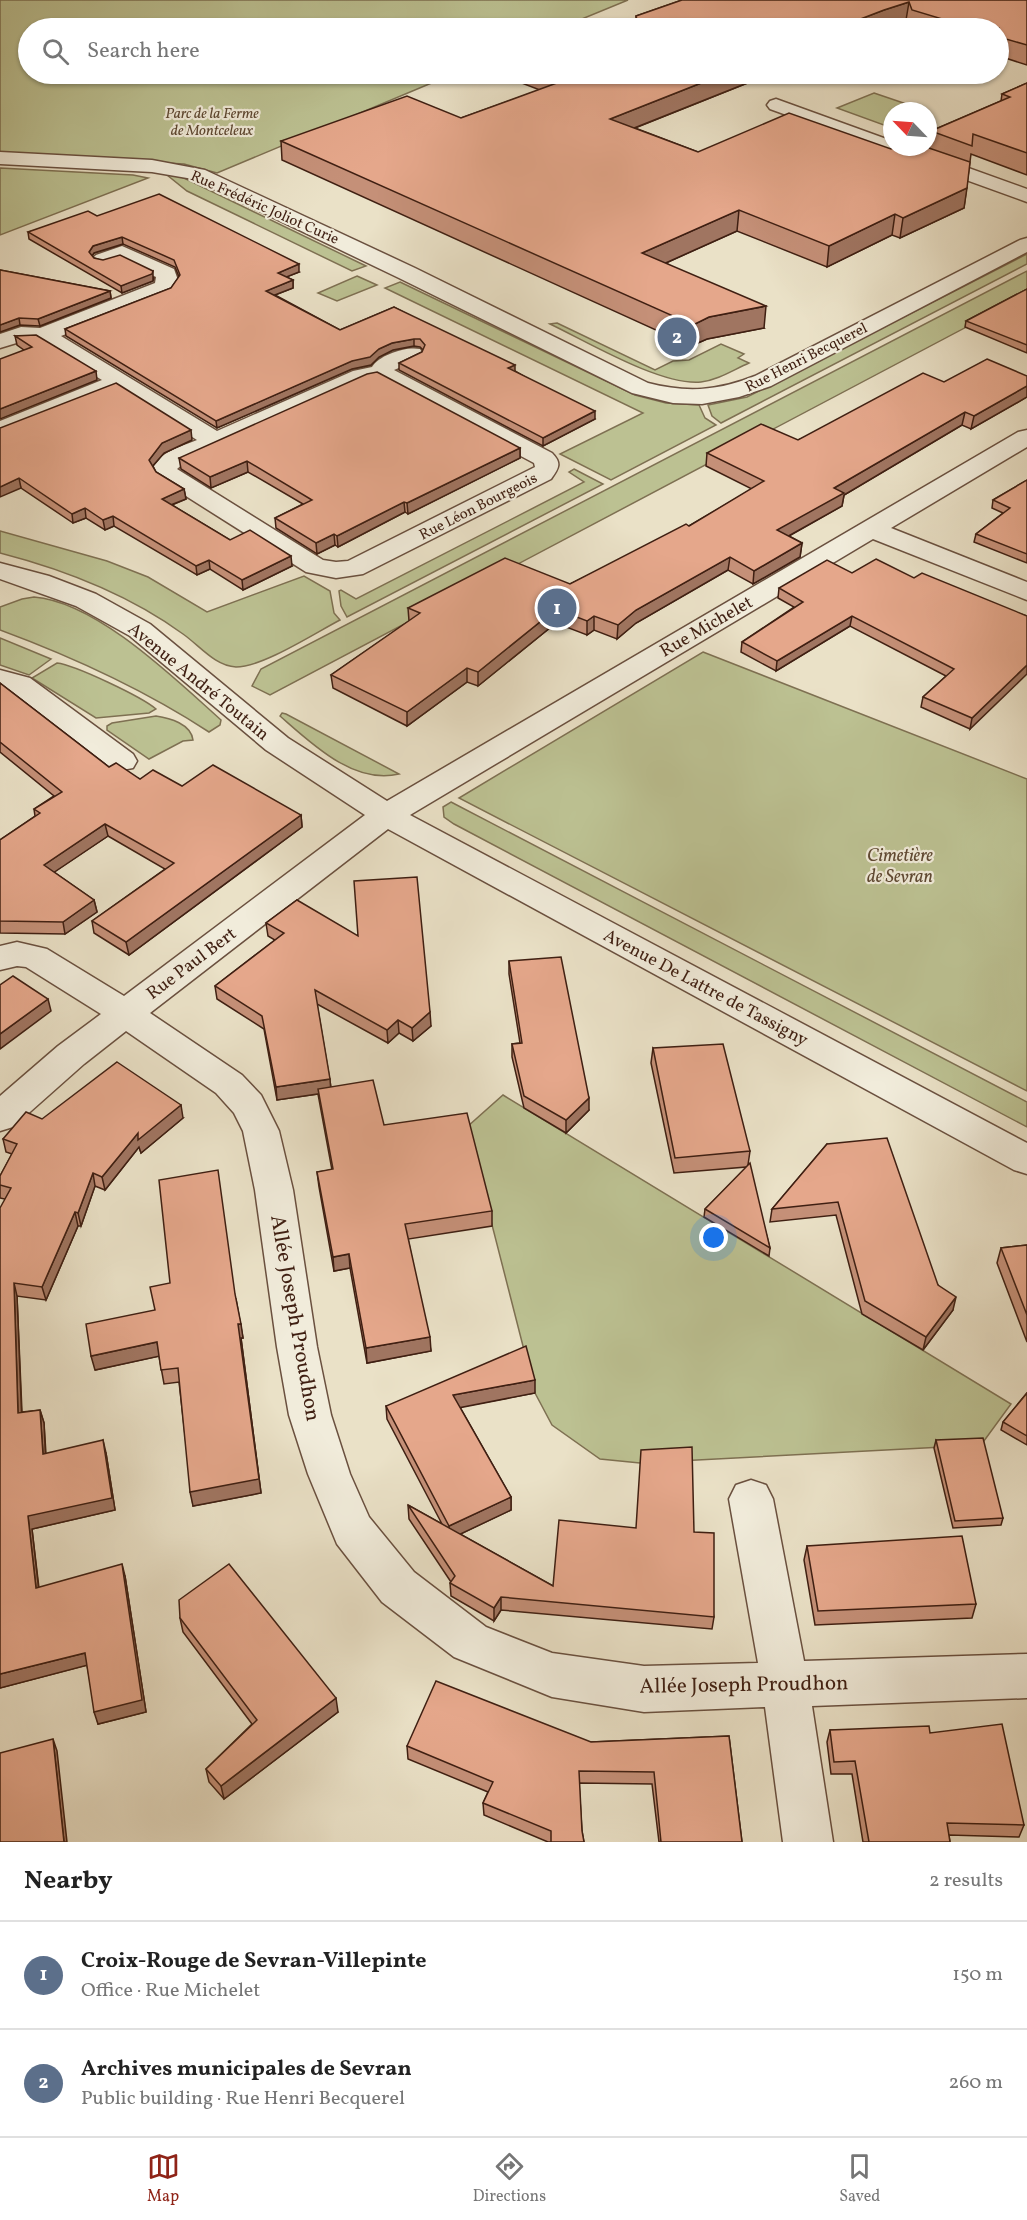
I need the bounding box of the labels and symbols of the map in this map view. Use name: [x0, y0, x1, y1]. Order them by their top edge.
north arrow: [883, 102, 937, 156]
park label: Parc de la Ferme de Montceleux: [165, 104, 259, 142]
street label: Rue Frédéric Joliot Curie: [187, 166, 342, 251]
pin: 2: [658, 314, 696, 360]
street label: Rue Henri Becquerel: [742, 318, 872, 398]
street label: Rue Léon Bourgeois: [416, 468, 541, 546]
pin: 1: [538, 586, 576, 630]
street label: Rue Michelet: [656, 591, 758, 664]
street label: Avenue André Toutain: [122, 617, 274, 747]
park label: Cimetière de Sevran: [867, 844, 933, 890]
street label: Rue Paul Bert: [142, 922, 242, 1006]
street label: Avenue De Lattre de Tassigny: [599, 924, 812, 1053]
street label: Allée Joseph Proudhon: [262, 1213, 327, 1424]
your location: [699, 1223, 728, 1252]
street label: Allée Joseph Proudhon: [639, 1669, 849, 1702]

